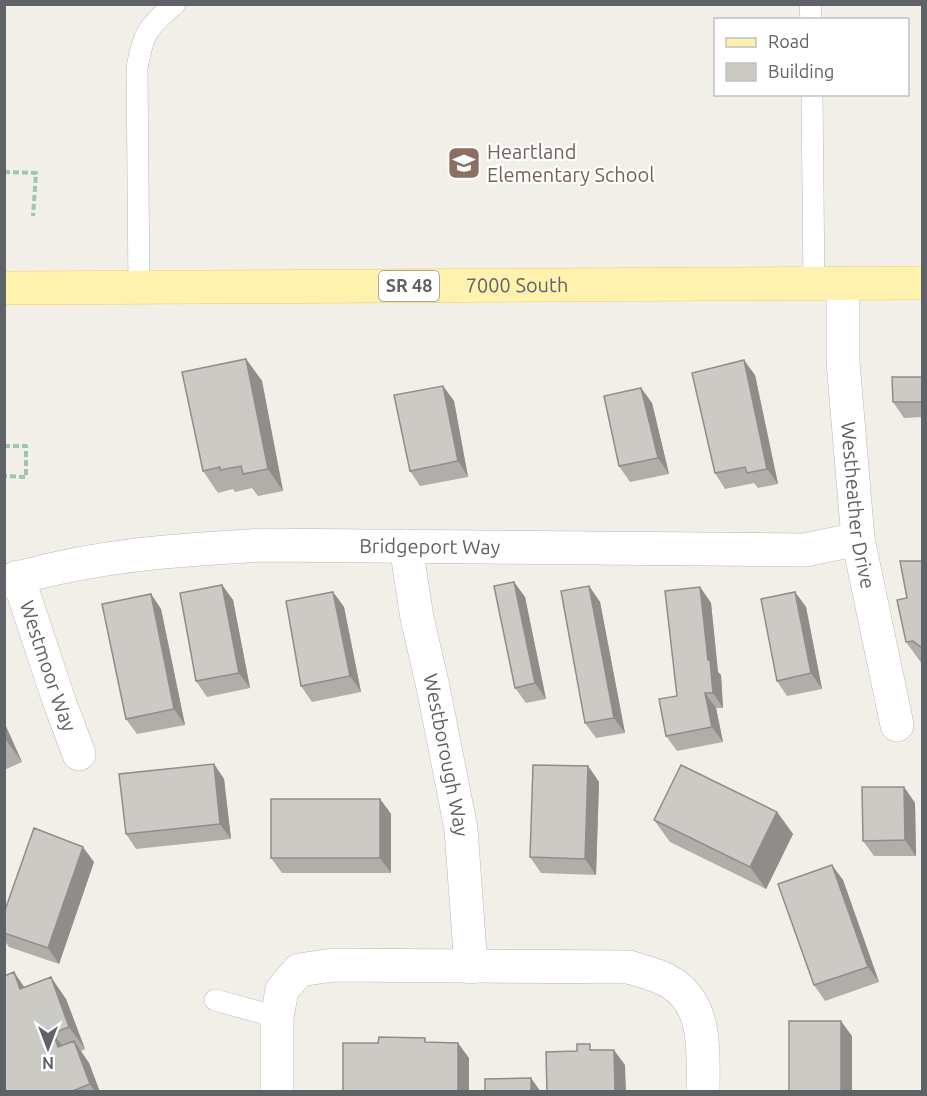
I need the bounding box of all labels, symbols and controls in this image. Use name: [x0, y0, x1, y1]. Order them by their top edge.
legend: [714, 18, 909, 96]
text: Road: [768, 31, 810, 51]
text: Building: [768, 61, 834, 81]
place label: Heartland Elementary School: [487, 140, 654, 186]
school or university icon: Heartland Elementary School: [446, 145, 482, 181]
road number: SR 48: [379, 271, 439, 301]
street label: 7000 South: [466, 273, 568, 296]
street label: Westheather Drive: [837, 421, 880, 591]
street label: Bridgeport Way: [359, 534, 501, 558]
street label: Westmoor Way: [16, 598, 82, 735]
street label: Westborough Way: [419, 671, 474, 837]
north arrow: [18, 1018, 78, 1078]
text: N: [42, 1054, 54, 1072]

